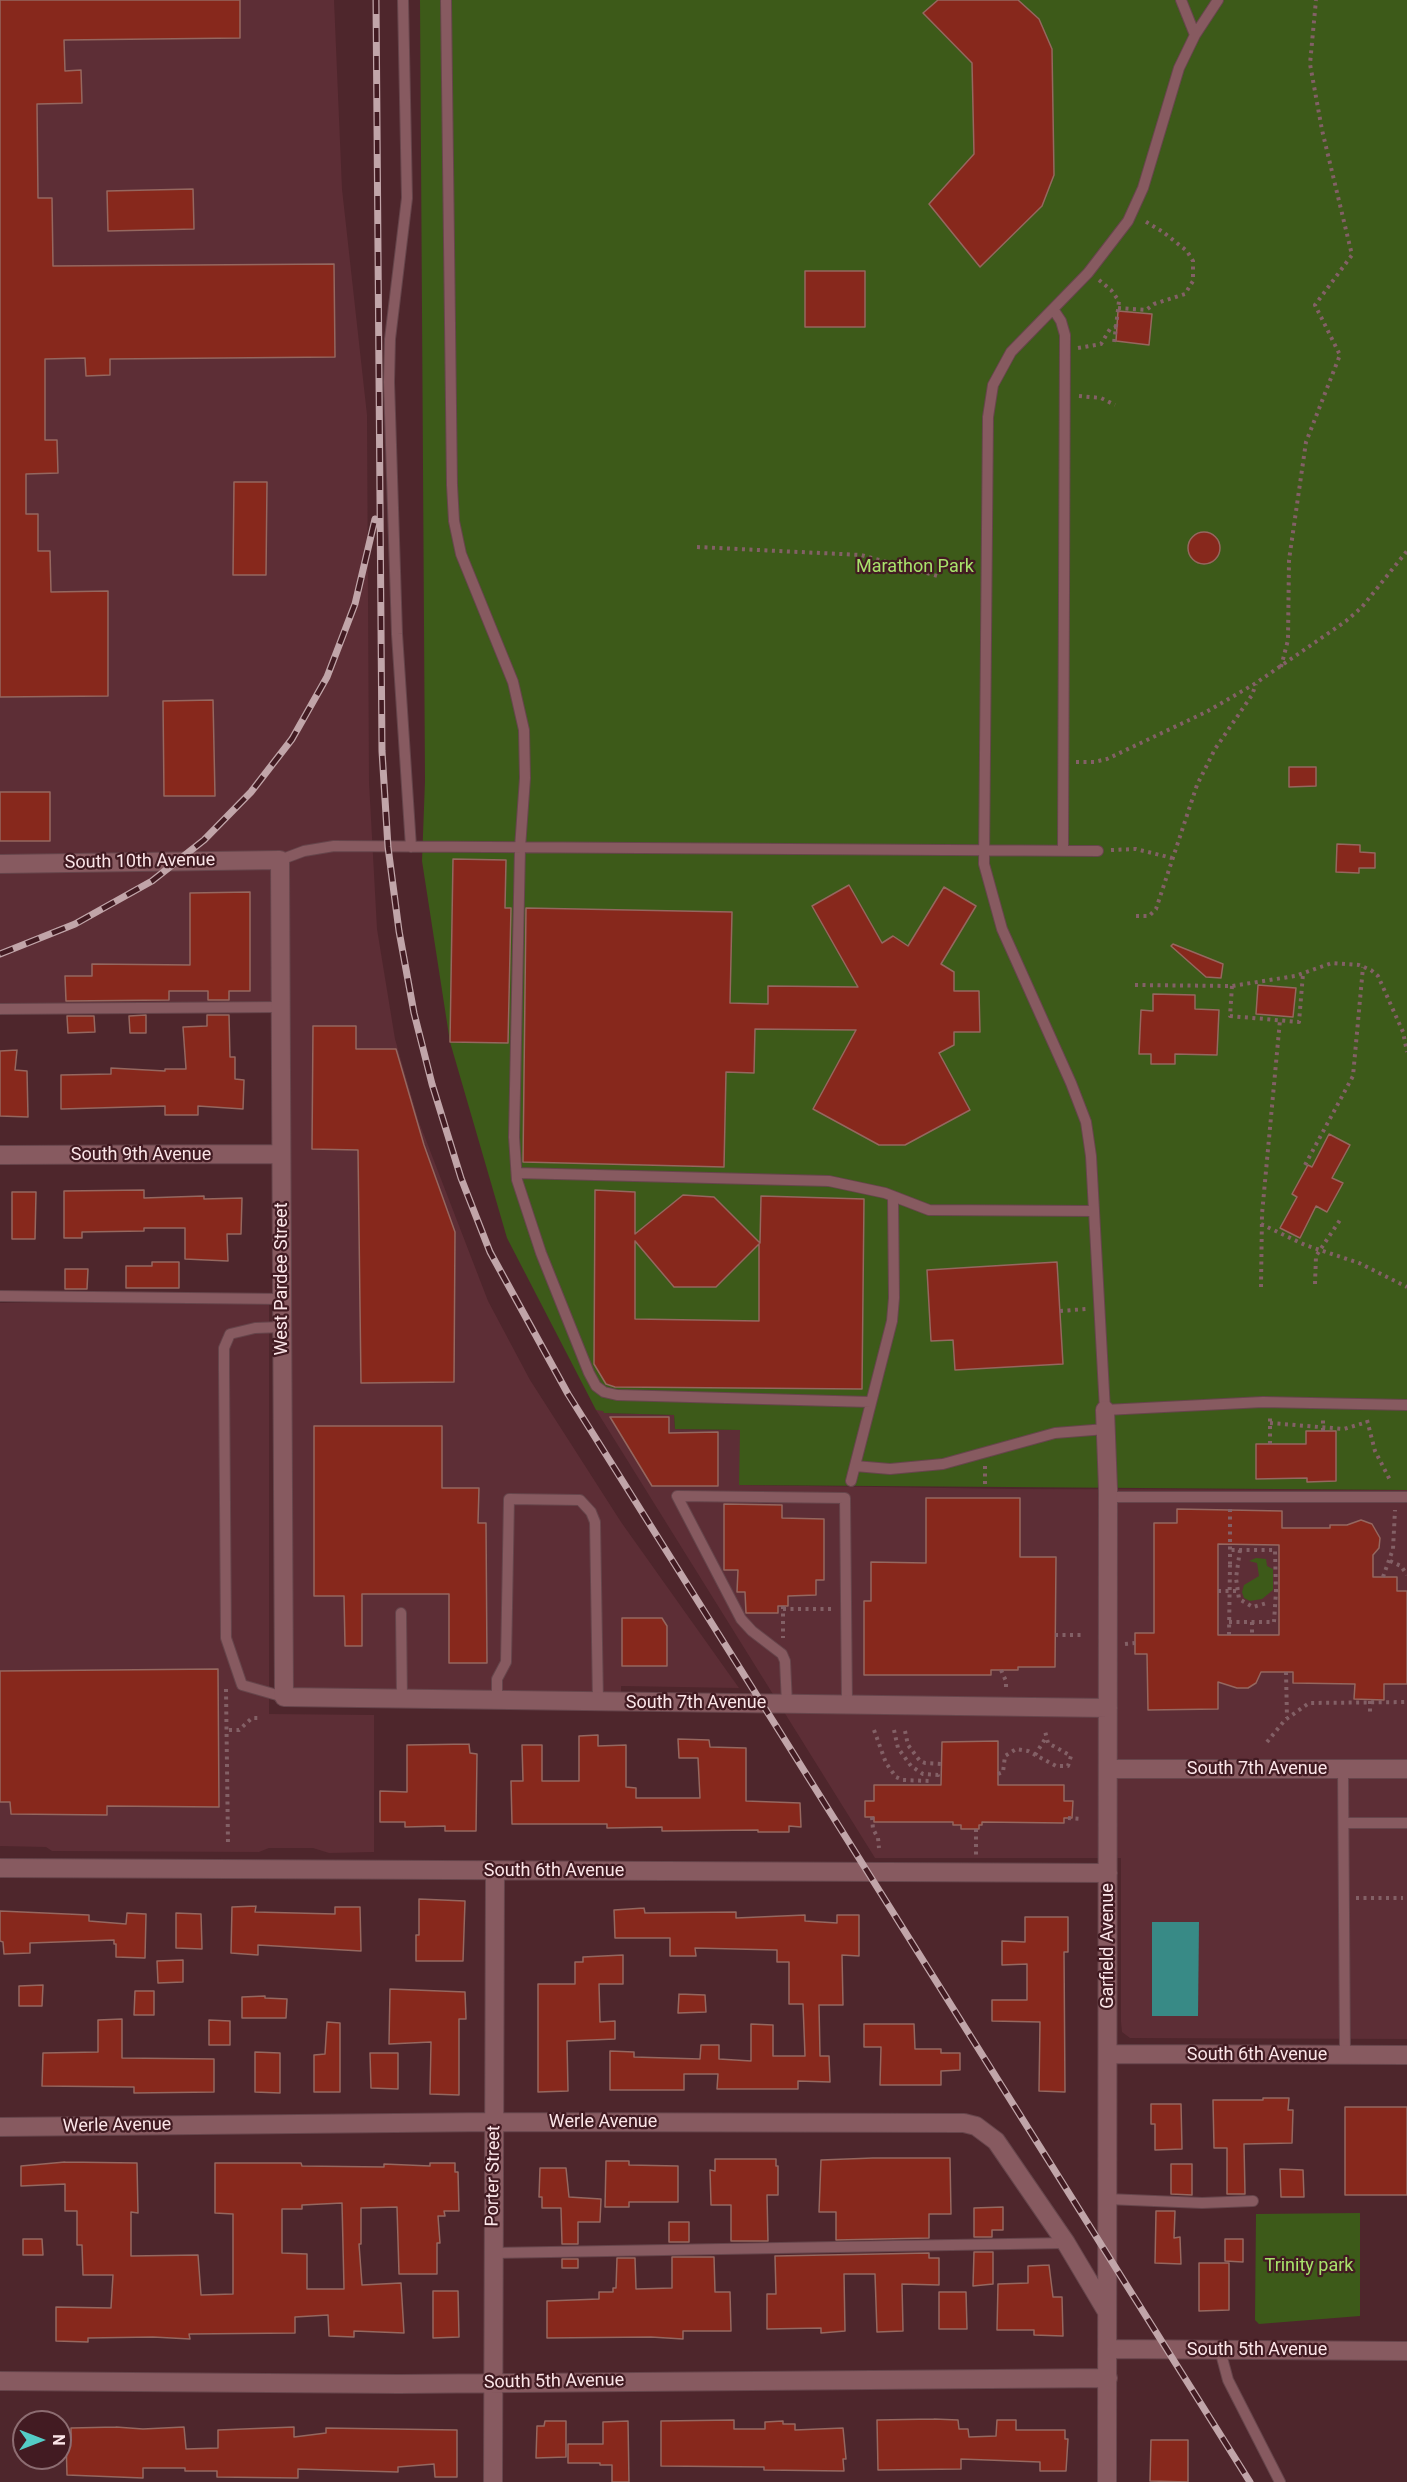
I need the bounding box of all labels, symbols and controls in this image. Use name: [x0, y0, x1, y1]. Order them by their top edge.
park label: Marathon Park: [856, 556, 974, 578]
street label: South 10th Avenue: [65, 850, 215, 874]
street label: South 9th Avenue: [71, 1144, 211, 1166]
street label: West Pardee Street: [271, 1202, 293, 1356]
street label: South 7th Avenue: [626, 1692, 766, 1714]
street label: South 7th Avenue: [1187, 1758, 1327, 1780]
street label: South 6th Avenue: [484, 1860, 624, 1882]
street label: Garfield Avenue: [1097, 1883, 1119, 2009]
street label: South 6th Avenue: [1187, 2044, 1327, 2066]
street label: Werle Avenue: [549, 2111, 657, 2133]
street label: Werle Avenue: [63, 2114, 171, 2138]
street label: Porter Street: [482, 2125, 506, 2227]
park label: Trinity park: [1265, 2255, 1353, 2277]
street label: South 5th Avenue: [1187, 2339, 1327, 2361]
street label: South 5th Avenue: [484, 2370, 624, 2394]
north arrow: [12, 2410, 72, 2470]
text: N: [49, 2434, 68, 2446]

